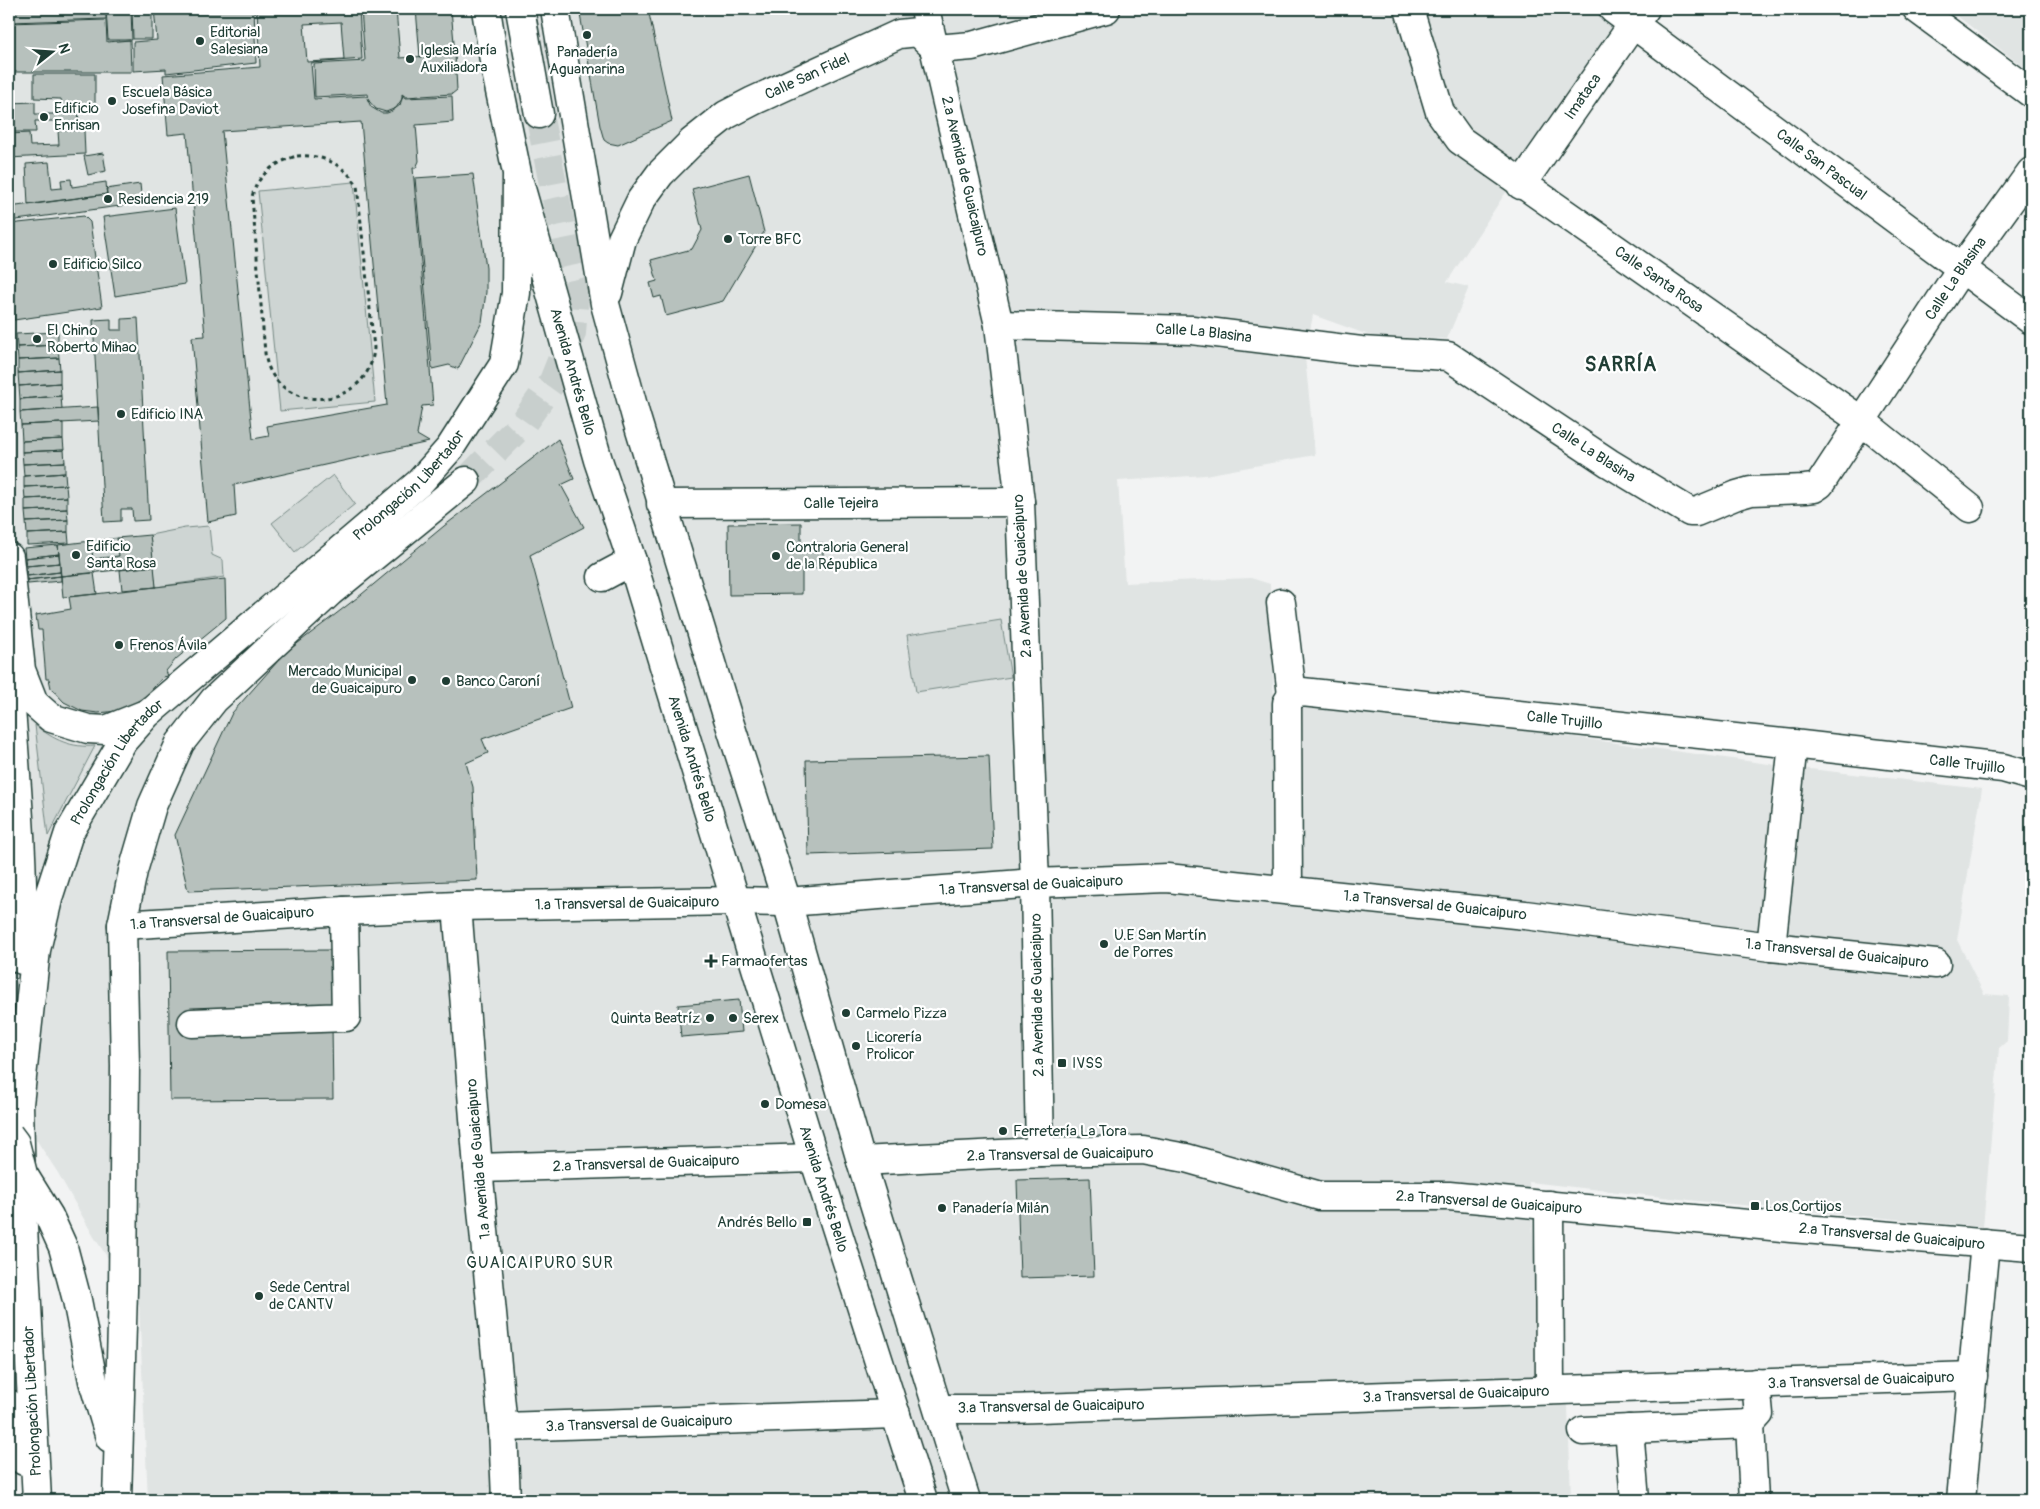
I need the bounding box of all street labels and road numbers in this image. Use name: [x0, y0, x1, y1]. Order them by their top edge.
street label: Calle San Fidel: [762, 49, 853, 104]
street label: Imataca: [1561, 70, 1606, 123]
street label: 2.ª Avenida de Guaicaipuro: [937, 94, 992, 258]
street label: Calle San Pascual: [1772, 125, 1870, 205]
street label: Calle La Blasina: [1921, 233, 1991, 324]
street label: Calle Santa Rosa: [1611, 242, 1707, 317]
street label: Avenida Andrés Bello: [545, 306, 600, 438]
street label: Calle La Blasina: [1155, 320, 1253, 347]
street label: Calle La Blasina: [1548, 418, 1639, 487]
street label: Prolongación Libertador: [349, 426, 470, 545]
street label: Calle Tejeira: [804, 494, 878, 513]
street label: 2.ª Avenida de Guaicaipuro: [1009, 494, 1036, 658]
street label: Avenida Andrés Bello: [663, 693, 720, 824]
street label: Prolongación Libertador: [67, 695, 168, 829]
street label: Calle Trujillo: [1526, 707, 1603, 734]
street label: Calle Trujillo: [1928, 751, 2006, 778]
street label: 1.ª Transversal de Guaicaipuro: [938, 871, 1124, 900]
street label: 1.ª Transversal de Guaicaipuro: [1342, 886, 1528, 925]
street label: 1.ª Transversal de Guaicaipuro: [535, 892, 719, 915]
street label: 1.ª Transversal de Guaicaipuro: [129, 903, 315, 934]
street label: 2.ª Avenida de Guaicaipuro: [1027, 913, 1048, 1077]
street label: 1.ª Transversal de Guaicaipuro: [1744, 934, 1930, 973]
street label: 1.ª Avenida de Guaicaipuro: [462, 1078, 495, 1240]
street label: Avenida Andrés Bello: [795, 1123, 852, 1255]
street label: 2.ª Transversal de Guaicaipuro: [966, 1143, 1154, 1166]
street label: 2.ª Transversal de Guaicaipuro: [552, 1151, 740, 1176]
street label: 2.ª Transversal de Guaicaipuro: [1395, 1187, 1583, 1218]
street label: 2.ª Transversal de Guaicaipuro: [1798, 1219, 1986, 1254]
street label: Prolongación Libertador: [19, 1325, 46, 1477]
street label: 3.ª Transversal de Guaicaipuro: [1767, 1368, 1955, 1393]
street label: 3.ª Transversal de Guaicaipuro: [1362, 1382, 1550, 1407]
street label: 3.ª Transversal de Guaicaipuro: [957, 1395, 1145, 1418]
street label: 3.ª Transversal de Guaicaipuro: [545, 1411, 733, 1436]

